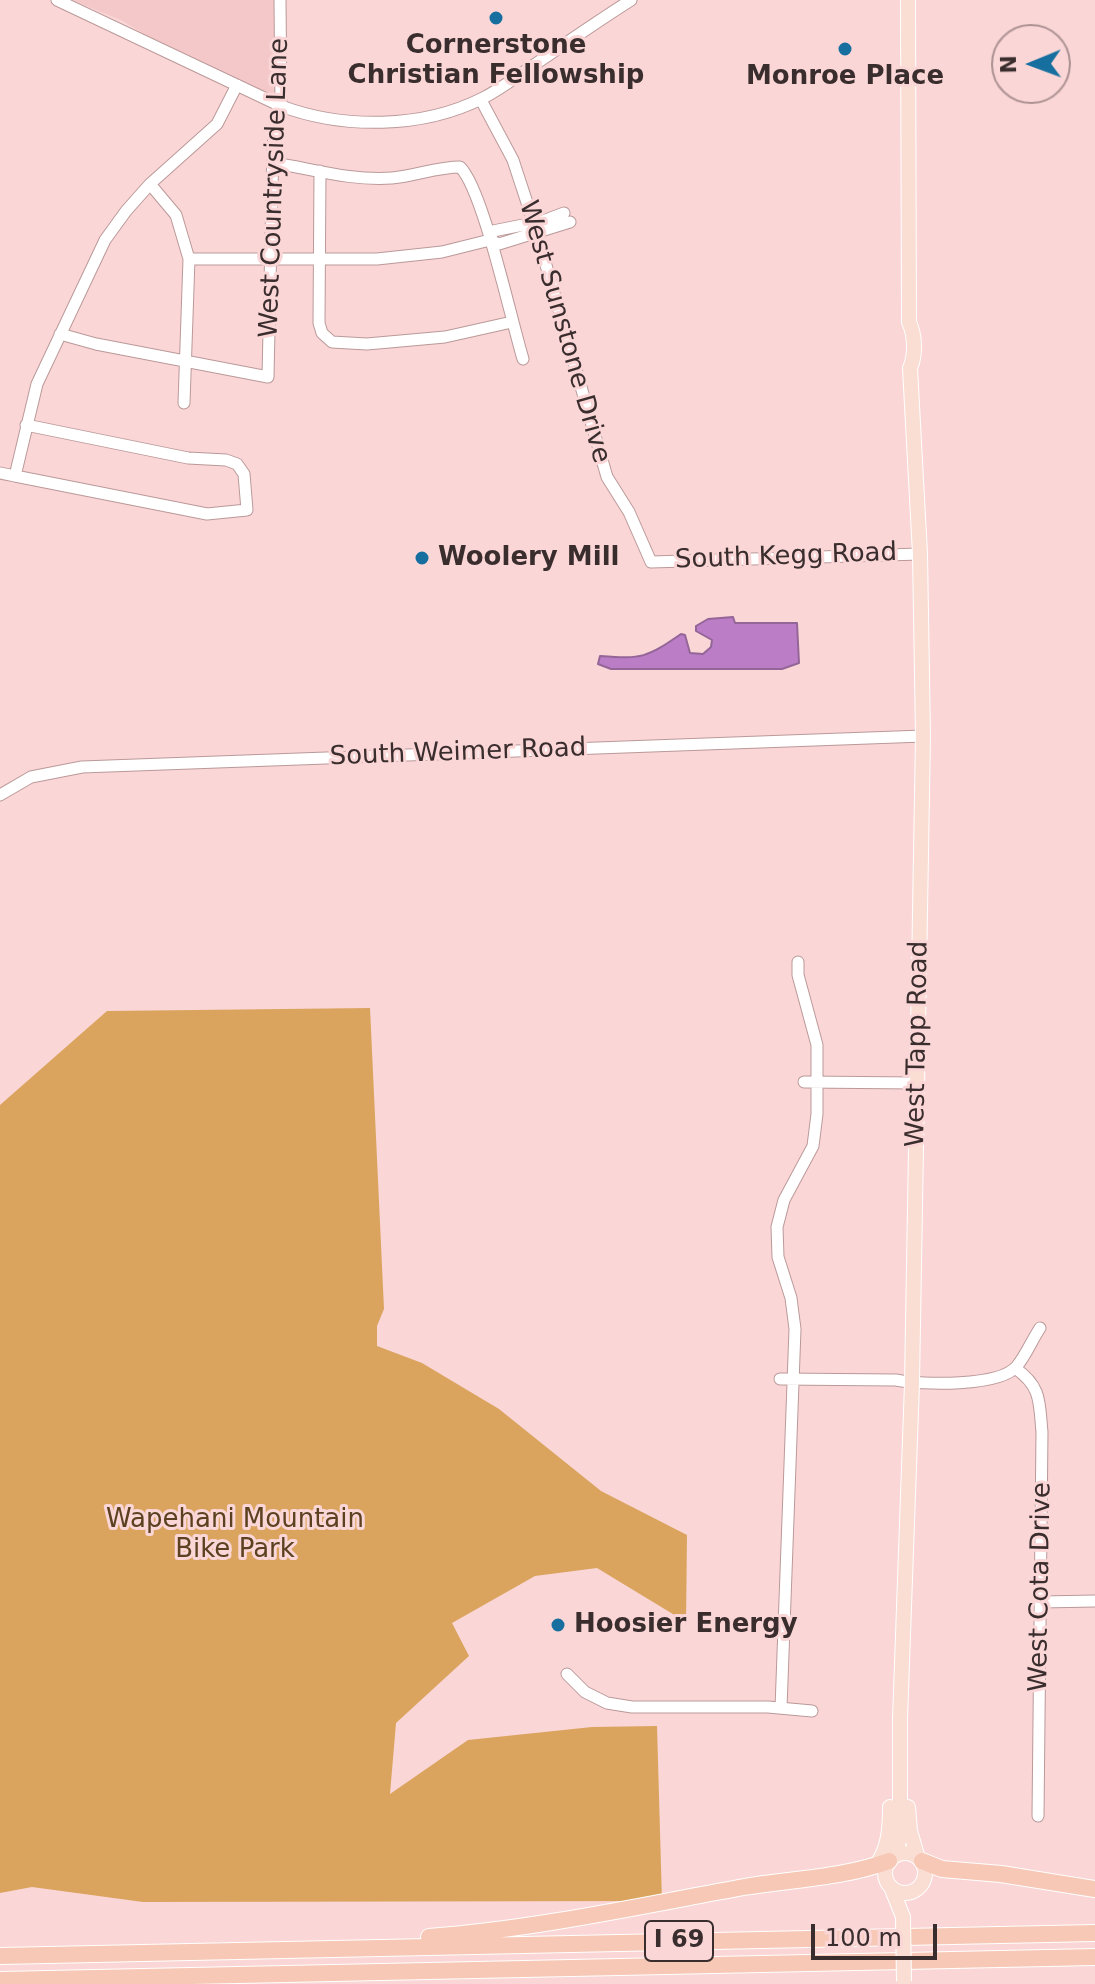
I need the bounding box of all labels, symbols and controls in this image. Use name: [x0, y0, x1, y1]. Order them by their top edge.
marker: Cornerstone Christian Fellowship: [487, 9, 505, 27]
north arrow: [991, 24, 1071, 104]
place label: Cornerstone Christian Fellowship: [348, 30, 644, 92]
street label: West Countryside Lane: [254, 38, 296, 338]
marker: Monroe Place: [836, 40, 854, 58]
text: N: [996, 55, 1021, 74]
place label: Monroe Place: [746, 61, 944, 93]
street label: West Sunstone Drive: [512, 197, 616, 467]
street label: South Kegg Road: [674, 538, 898, 576]
place label: Woolery Mill: [438, 542, 619, 574]
marker: Woolery Mill: [413, 549, 431, 567]
street label: South Weimer Road: [329, 733, 587, 773]
street label: West Tapp Road: [901, 941, 935, 1147]
street label: West Cota Drive: [1024, 1482, 1058, 1692]
park label: Wapehani Mountain Bike Park: [106, 1504, 364, 1566]
place label: Hoosier Energy: [574, 1609, 798, 1641]
marker: Hoosier Energy: [549, 1616, 567, 1634]
scale bar: [815, 1908, 941, 1958]
road number: I 69: [645, 1921, 713, 1961]
text: 100 m: [825, 1924, 902, 1952]

